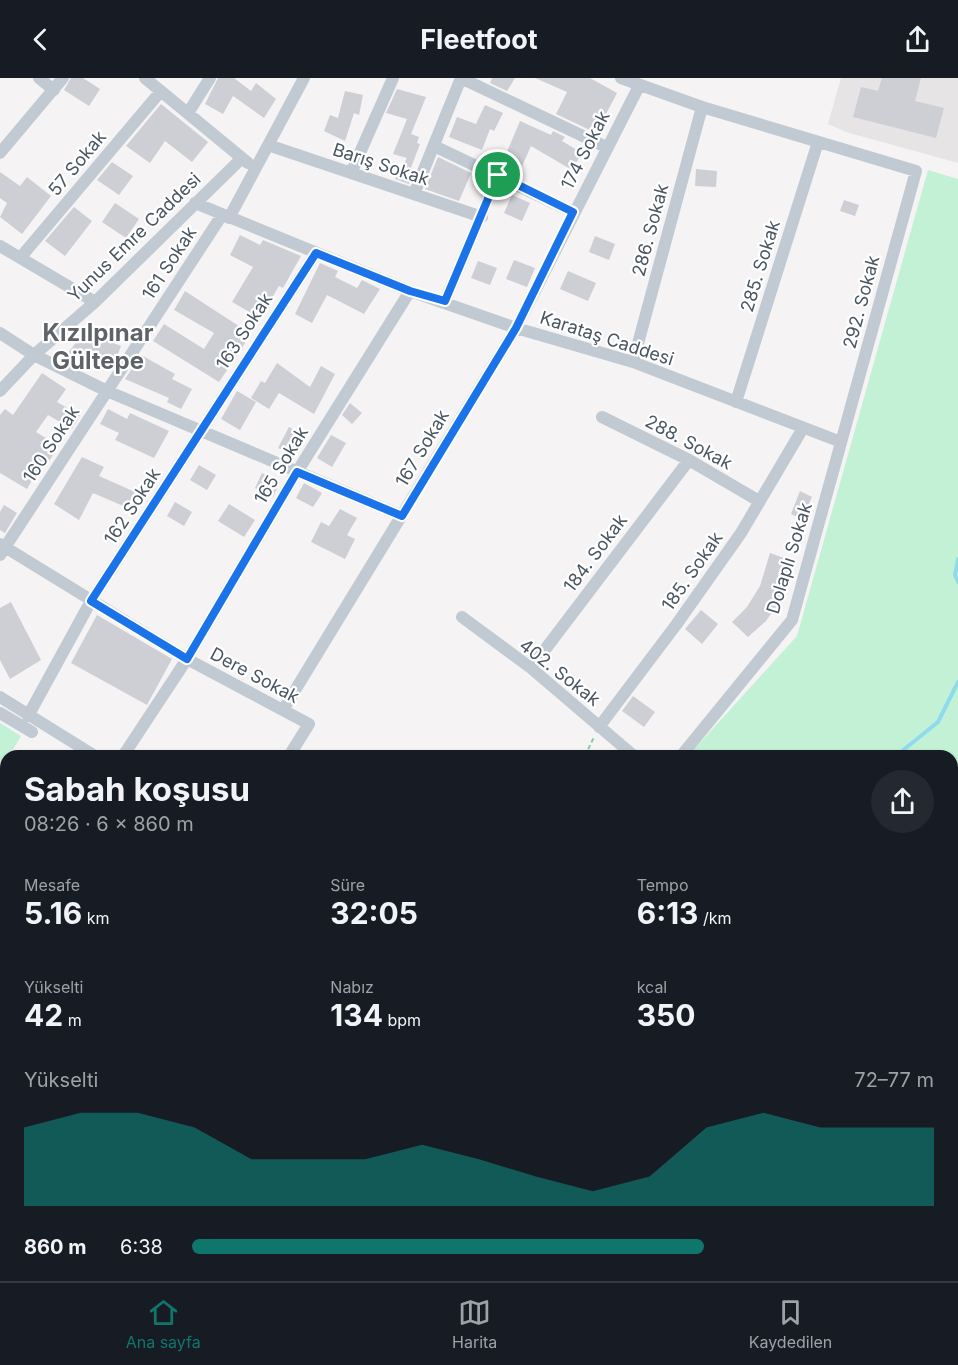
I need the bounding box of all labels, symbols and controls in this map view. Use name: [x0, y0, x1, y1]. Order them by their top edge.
icon: back: [24, 23, 57, 56]
text: Fleetfoot: [420, 23, 538, 56]
icon: share: [901, 23, 934, 56]
street label: 174 Sokak: [556, 107, 614, 193]
street label: 57 Sokak: [44, 126, 110, 200]
street label: Barış Sokak: [330, 139, 432, 189]
pin: [472, 149, 523, 200]
icon: arrive: [481, 158, 514, 191]
street label: Yunus Emre Caddesi: [63, 168, 205, 306]
street label: 286. Sokak: [628, 181, 672, 279]
street label: 285. Sokak: [736, 217, 784, 315]
street label: 161 Sokak: [138, 222, 200, 304]
street label: 292. Sokak: [838, 253, 884, 351]
street label: 163 Sokak: [212, 289, 277, 373]
street label: Karataş Caddesi: [537, 306, 677, 370]
district label: Kızılpınar Gültepe: [43, 318, 154, 375]
street label: 160 Sokak: [18, 402, 84, 486]
street label: 167 Sokak: [391, 406, 453, 490]
street label: 288. Sokak: [642, 410, 736, 474]
street label: 165 Sokak: [250, 422, 312, 508]
street label: 162 Sokak: [100, 464, 164, 548]
street label: Dolaplı Sokak: [762, 500, 816, 616]
street label: 184. Sokak: [559, 510, 631, 596]
street label: 185. Sokak: [657, 527, 727, 614]
street label: 402. Sokak: [516, 634, 605, 710]
street label: Dere Sokak: [207, 643, 303, 707]
text: Sabah koşusu: [24, 769, 250, 809]
button: share: [871, 770, 934, 833]
text: 08:26 · 6 × 860 m: [24, 812, 194, 836]
text: Mesafe: [24, 875, 80, 895]
text: Süre: [330, 875, 365, 895]
text: Tempo: [637, 875, 688, 895]
text: 5.16: [24, 895, 82, 931]
text: 32:05: [330, 895, 418, 931]
text: 6:13: [637, 895, 698, 931]
text: km: [82, 908, 110, 928]
text: /km: [698, 908, 732, 928]
text: Yükselti: [24, 977, 83, 997]
text: Nabız: [330, 977, 374, 997]
text: kcal: [637, 977, 667, 997]
text: 42: [24, 997, 63, 1033]
text: 134: [330, 997, 383, 1033]
text: 350: [637, 997, 695, 1033]
text: m: [63, 1010, 82, 1030]
text: bpm: [383, 1010, 421, 1030]
text: Yükselti: [24, 1068, 98, 1092]
text: 72–77 m: [854, 1068, 934, 1092]
text: 860 m: [24, 1235, 86, 1259]
text: 6:38: [120, 1235, 163, 1259]
tab: Ana sayfa: [126, 1296, 201, 1352]
tab: Harita: [452, 1296, 497, 1352]
tab: Kaydedilen: [749, 1296, 832, 1352]

